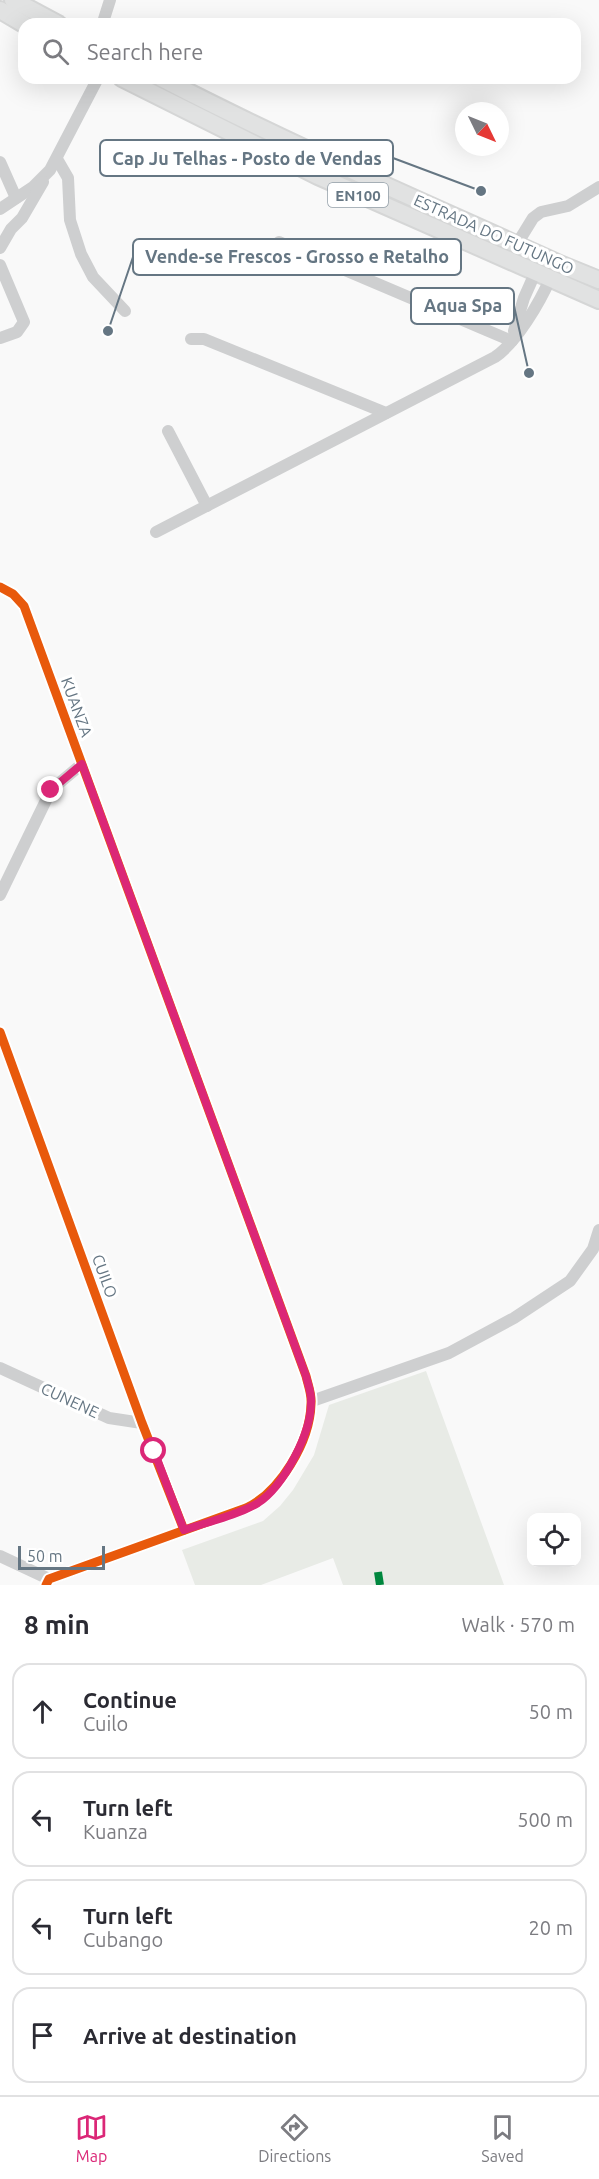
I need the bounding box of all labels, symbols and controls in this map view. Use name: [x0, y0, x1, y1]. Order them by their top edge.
search box: [18, 18, 581, 84]
icon: search: [39, 35, 72, 68]
text: Search here: [87, 39, 203, 64]
north arrow: [455, 102, 509, 156]
callout: Cap Ju Telhas - Posto de Vendas: [100, 140, 393, 176]
text: Cap Ju Telhas - Posto de Vendas: [112, 148, 382, 168]
road number: EN100: [328, 183, 388, 207]
street label: ESTRADA DO FUTUNGO: [411, 191, 577, 277]
callout: Vende-se Frescos - Grosso e Retalho: [133, 239, 461, 275]
text: Vende-se Frescos - Grosso e Retalho: [145, 246, 449, 266]
callout: Aqua Spa: [411, 288, 514, 324]
text: Aqua Spa: [424, 295, 502, 315]
street label: KUANZA: [58, 675, 96, 740]
route end: [37, 776, 63, 802]
street label: CUILO: [89, 1252, 121, 1300]
street label: CUNENE: [38, 1379, 102, 1421]
route start: [140, 1437, 166, 1463]
map controls: [527, 1513, 581, 1567]
button: locate: [527, 1513, 581, 1567]
scale bar: [18, 1543, 105, 1570]
text: 50 m: [27, 1547, 63, 1565]
text: 8 min: [24, 1610, 90, 1639]
text: Walk · 570 m: [462, 1613, 575, 1636]
text: Continue: [83, 1687, 177, 1712]
icon: ahead: [26, 1695, 59, 1728]
text: 50 m: [529, 1700, 573, 1723]
text: Cuilo: [83, 1712, 128, 1735]
text: Turn left: [83, 1795, 173, 1820]
icon: left: [26, 1803, 59, 1836]
text: 500 m: [517, 1808, 573, 1831]
text: Kuanza: [83, 1820, 148, 1843]
text: Turn left: [83, 1903, 173, 1928]
icon: left: [26, 1911, 59, 1944]
text: 20 m: [529, 1916, 573, 1939]
text: Cubango: [83, 1928, 163, 1951]
icon: arrive: [26, 2019, 59, 2052]
text: Arrive at destination: [83, 2023, 297, 2048]
tab: Map: [75, 2111, 108, 2165]
tab: Directions: [258, 2111, 331, 2165]
tab: Saved: [481, 2111, 524, 2165]

